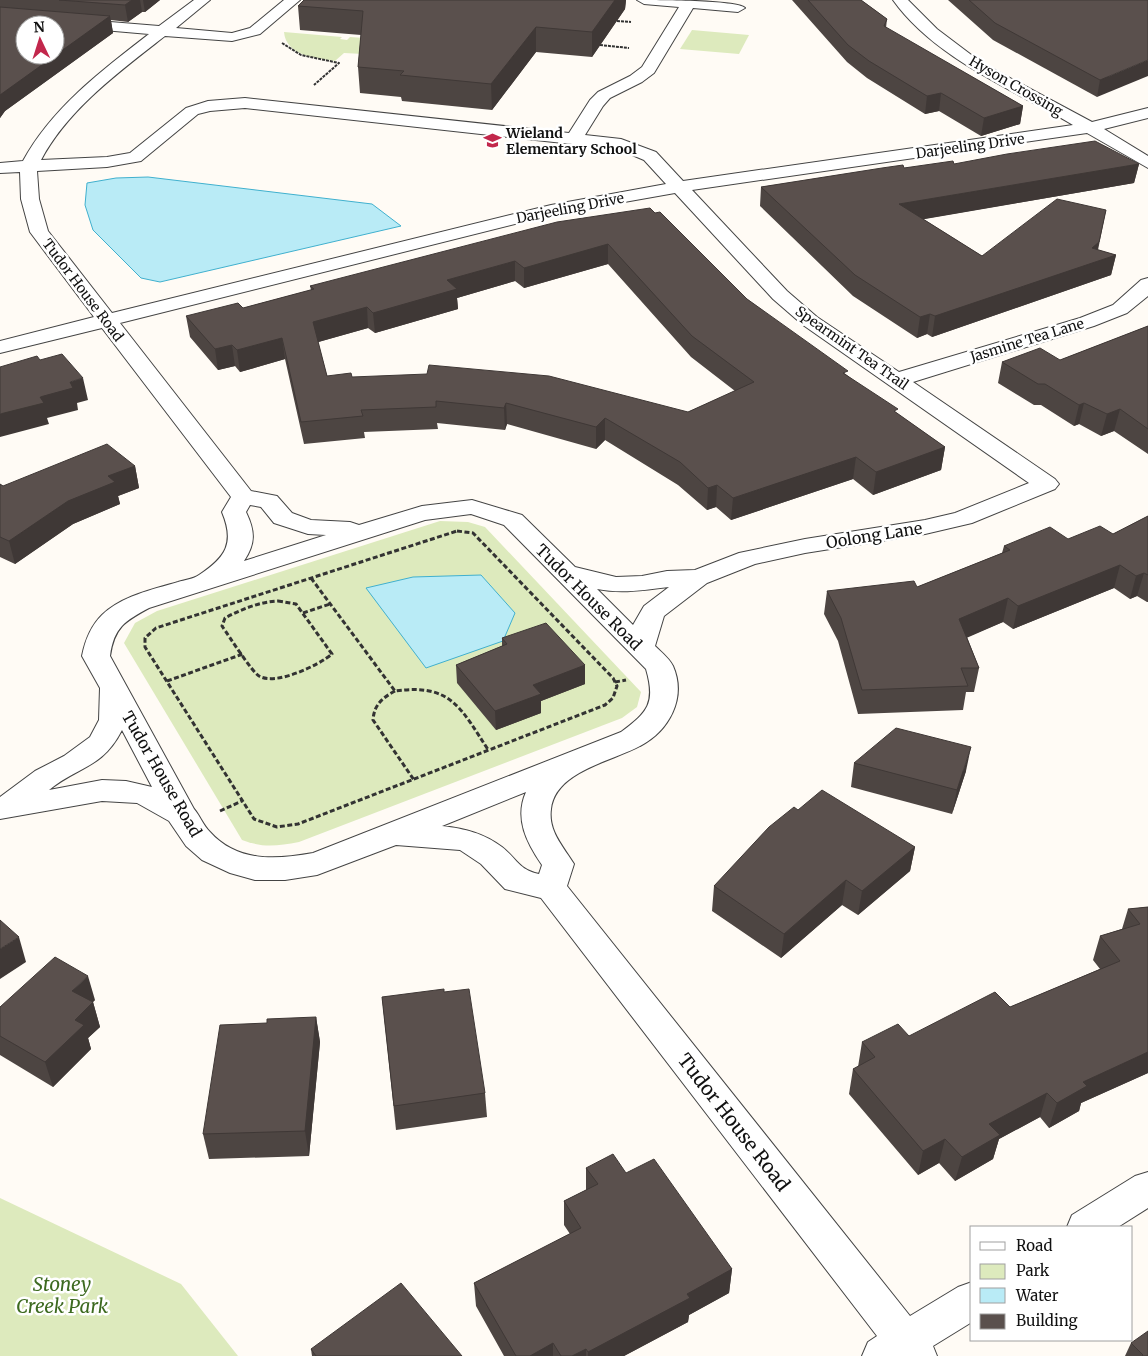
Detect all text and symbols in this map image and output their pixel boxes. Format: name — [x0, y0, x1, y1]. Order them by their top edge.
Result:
north arrow — [15, 15, 65, 65]
text: N — [33, 18, 45, 36]
street label: Hyson Crossing — [966, 52, 1067, 120]
place label: Wieland Elementary School — [505, 124, 637, 158]
street label: Darjeeling Drive — [914, 129, 1026, 163]
school or university icon: Wieland Elementary School — [482, 131, 502, 151]
street label: Darjeeling Drive — [514, 189, 626, 227]
street label: Tudor House Road — [38, 235, 128, 345]
street label: Spearmint Tea Trail — [792, 302, 913, 394]
street label: Jasmine Tea Lane — [967, 314, 1086, 366]
street label: Oolong Lane — [824, 518, 924, 552]
street label: Tudor House Road — [532, 540, 646, 654]
street label: Tudor House Road — [118, 708, 206, 841]
street label: Tudor House Road — [673, 1048, 795, 1196]
legend — [970, 1226, 1133, 1341]
text: Road — [1016, 1236, 1052, 1255]
text: Park — [1016, 1261, 1050, 1280]
park label: Stoney Creek Park — [16, 1272, 109, 1318]
text: Water — [1015, 1286, 1059, 1305]
text: Building — [1016, 1311, 1078, 1330]

